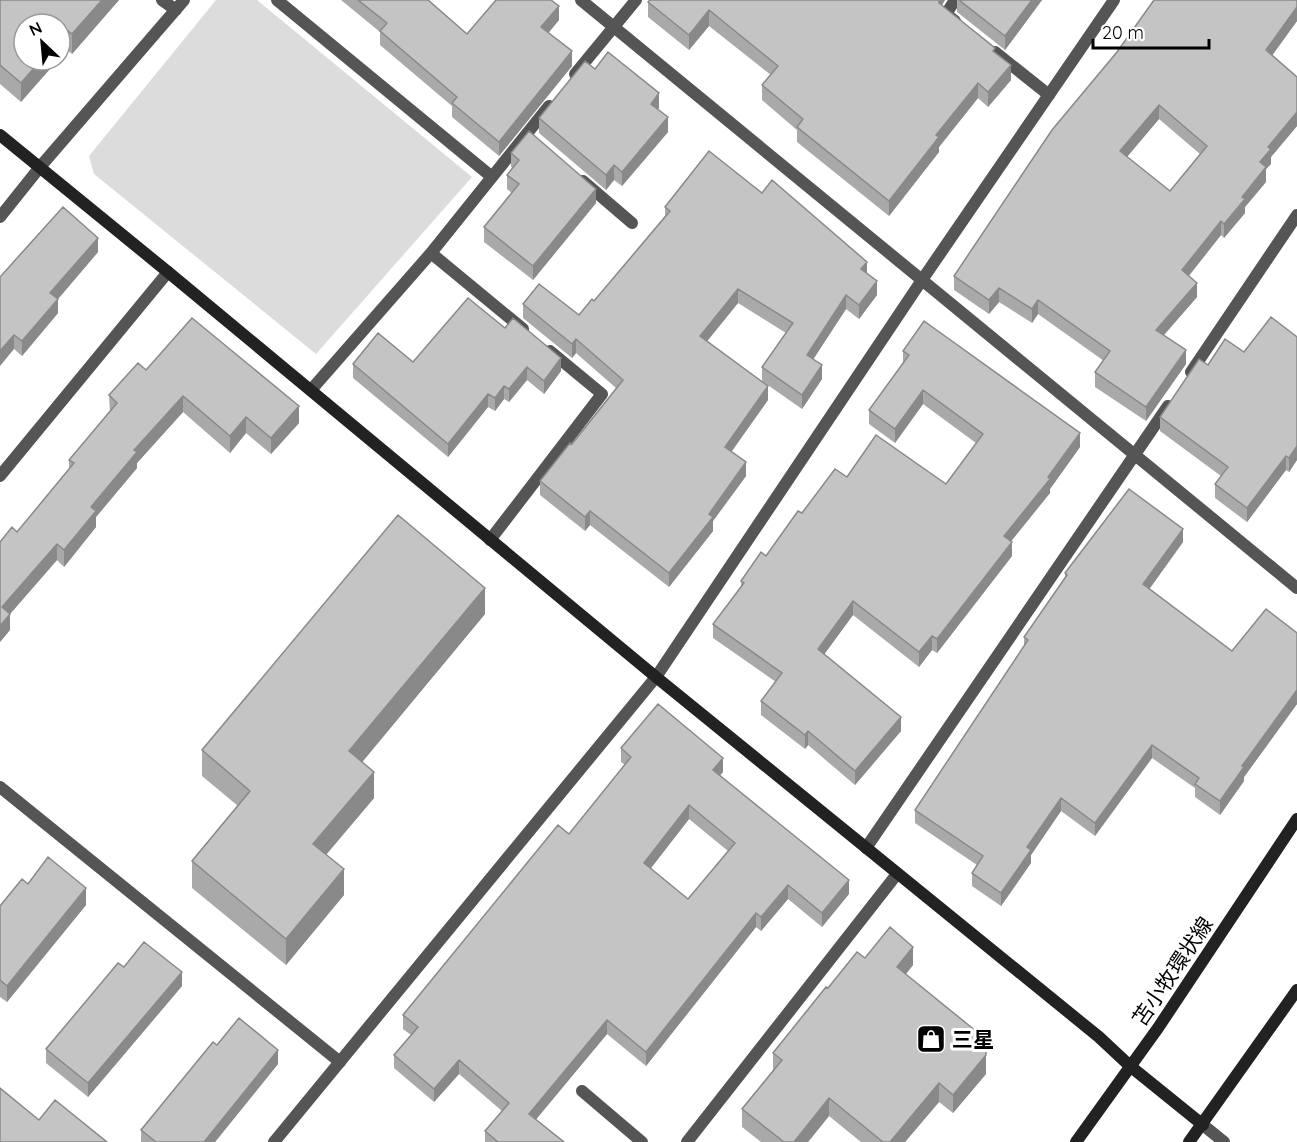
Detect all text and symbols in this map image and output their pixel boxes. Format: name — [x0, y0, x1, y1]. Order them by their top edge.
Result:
north arrow — [12, 12, 72, 72]
scale bar — [1093, 12, 1208, 50]
text: N — [26, 17, 45, 40]
text: 20 m — [1102, 21, 1144, 44]
street label: 苫小牧環状線 — [1126, 912, 1218, 1030]
shop icon: 三星 — [915, 1023, 947, 1055]
place label: 三星 — [952, 1026, 994, 1052]

